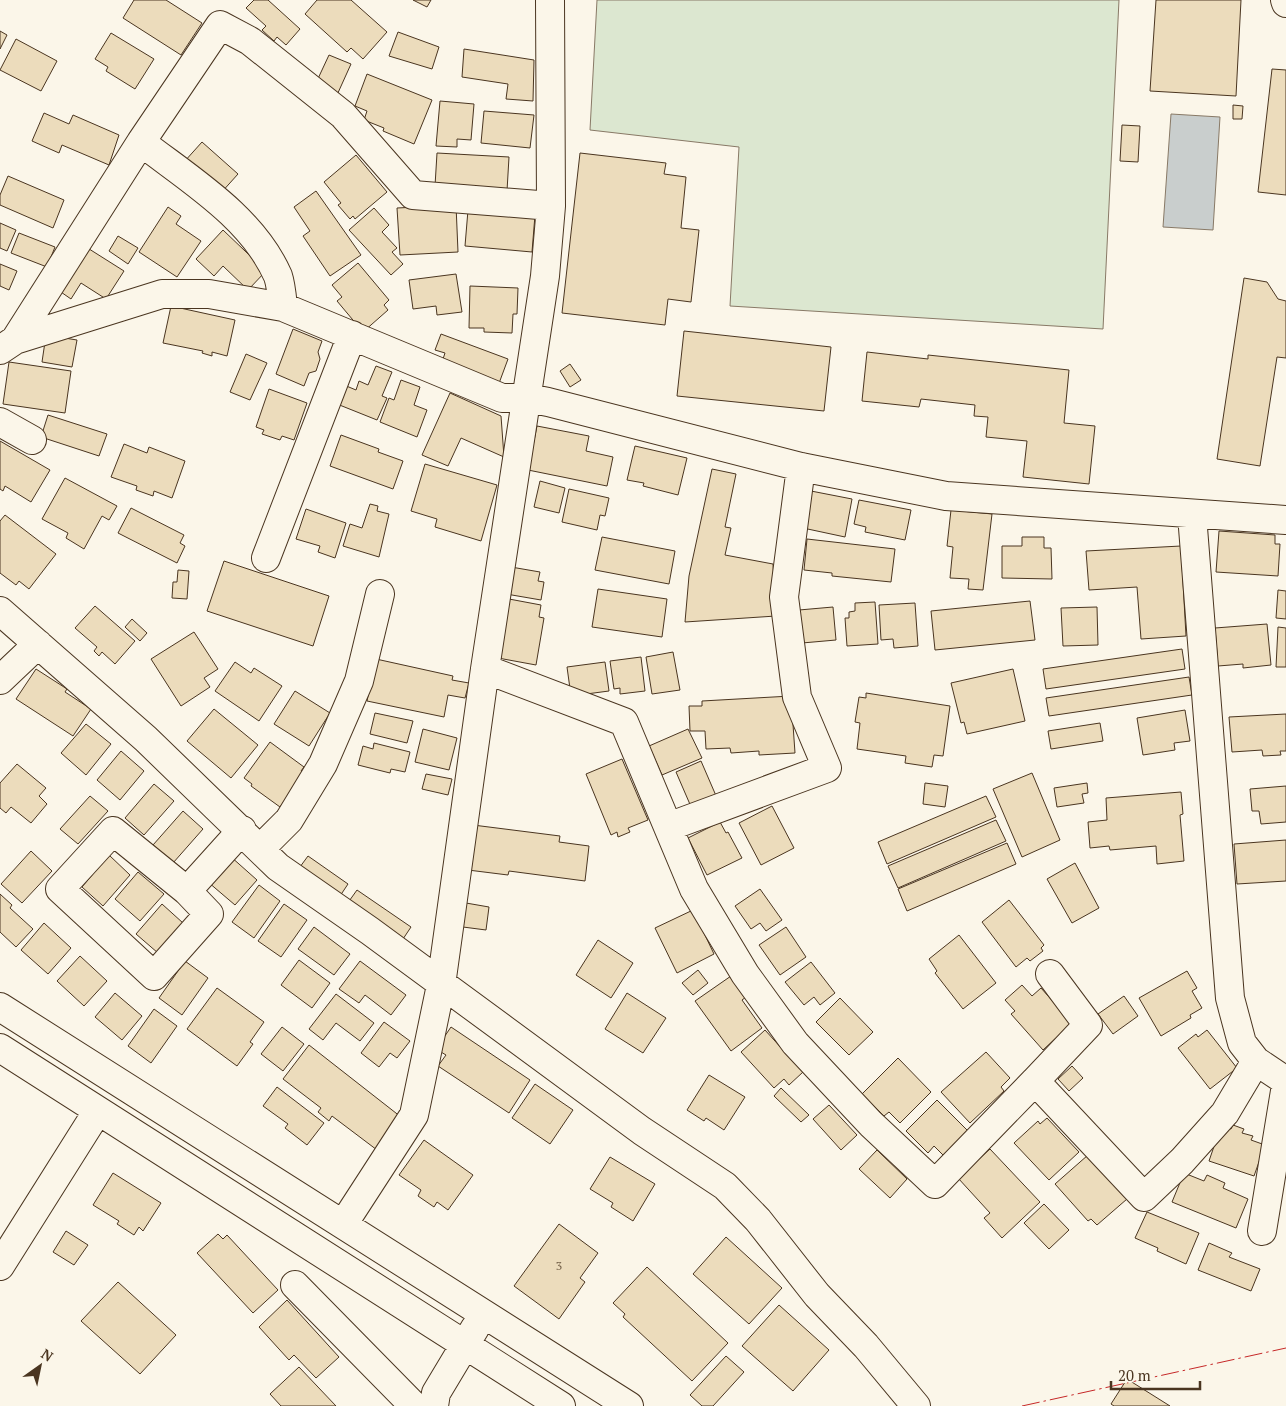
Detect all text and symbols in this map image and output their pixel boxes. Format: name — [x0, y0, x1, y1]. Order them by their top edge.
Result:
house number: 3 — [556, 1258, 562, 1273]
north arrow — [15, 1341, 65, 1391]
text: N — [38, 1344, 57, 1366]
scale bar — [1111, 1358, 1200, 1390]
text: 20 m — [1118, 1365, 1151, 1385]

